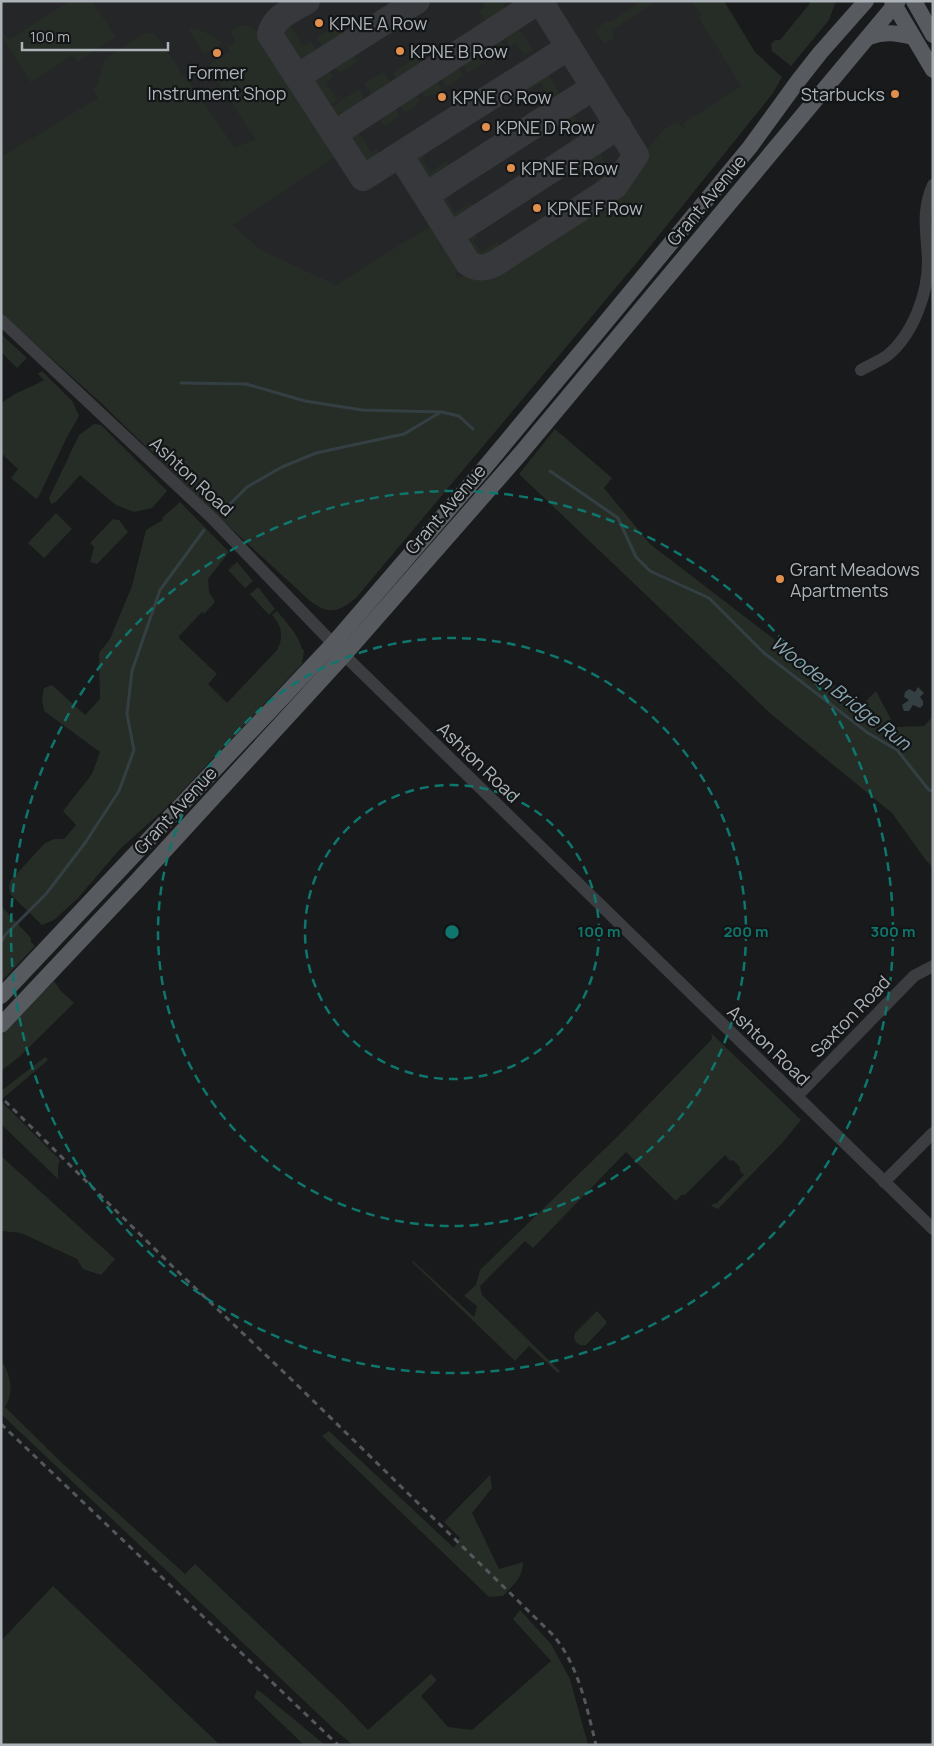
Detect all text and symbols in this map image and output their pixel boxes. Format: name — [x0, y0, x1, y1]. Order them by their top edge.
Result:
place label: KPNE A Row — [329, 11, 427, 35]
marker: KPNE A Row — [313, 17, 325, 29]
scale bar — [22, 20, 169, 52]
text: 100 m — [30, 26, 70, 47]
place label: KPNE B Row — [410, 39, 508, 63]
marker: KPNE B Row — [394, 45, 406, 57]
marker: Former Instrument Shop — [211, 47, 223, 59]
place label: Former Instrument Shop — [148, 60, 286, 105]
place label: Starbucks — [801, 82, 885, 106]
place label: KPNE C Row — [452, 85, 552, 109]
marker: Starbucks — [889, 88, 901, 100]
marker: KPNE C Row — [436, 91, 448, 103]
place label: KPNE D Row — [496, 115, 595, 139]
marker: KPNE D Row — [480, 121, 492, 133]
street label: Grant Avenue — [661, 149, 751, 251]
place label: KPNE E Row — [521, 156, 618, 180]
marker: KPNE E Row — [505, 162, 517, 174]
place label: KPNE F Row — [547, 196, 643, 220]
marker: KPNE F Row — [531, 202, 543, 214]
street label: Ashton Road — [145, 431, 239, 521]
street label: Grant Avenue — [399, 459, 491, 559]
place label: Grant Meadows Apartments — [790, 557, 920, 602]
marker: Grant Meadows Apartments — [774, 573, 786, 585]
water label: Wooden Bridge Run — [766, 630, 917, 756]
street label: Ashton Road — [433, 717, 525, 807]
street label: Grant Avenue — [128, 761, 222, 859]
text: 100 m — [578, 921, 620, 942]
text: 200 m — [723, 921, 769, 942]
text: 300 m — [871, 921, 915, 942]
centre of rings — [443, 923, 461, 941]
street label: Saxton Road — [805, 970, 895, 1062]
street label: Ashton Road — [723, 1000, 815, 1090]

